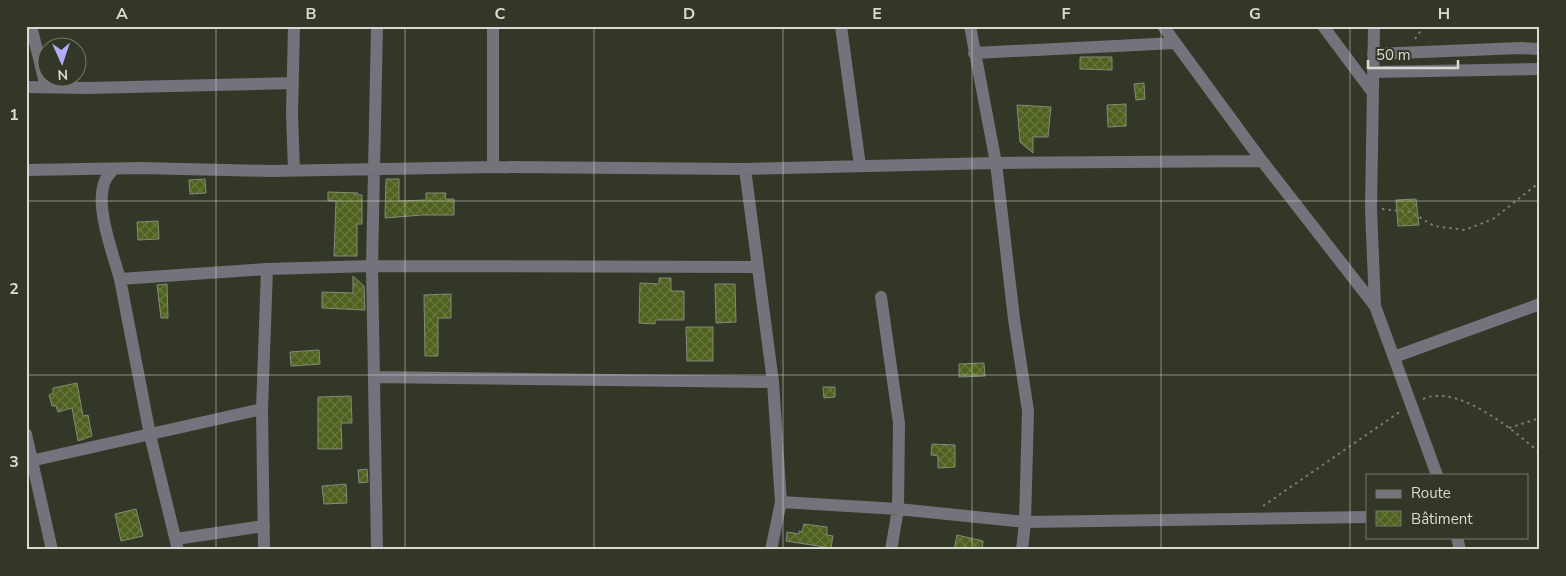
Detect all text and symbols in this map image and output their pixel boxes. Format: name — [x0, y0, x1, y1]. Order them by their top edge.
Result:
text: A — [116, 3, 128, 25]
text: B — [305, 3, 317, 25]
text: C — [495, 3, 506, 25]
text: D — [683, 3, 695, 25]
text: E — [872, 3, 882, 25]
text: F — [1062, 3, 1071, 25]
text: G — [1249, 3, 1261, 25]
text: H — [1438, 3, 1450, 25]
north arrow — [38, 38, 88, 88]
scale bar — [1368, 38, 1458, 70]
text: 50 m — [1376, 45, 1411, 65]
text: N — [57, 65, 68, 84]
text: 1 — [9, 104, 19, 126]
text: 2 — [9, 278, 19, 300]
text: 3 — [9, 451, 19, 473]
legend — [1366, 474, 1528, 538]
text: Route — [1411, 483, 1451, 503]
text: Bâtiment — [1411, 509, 1473, 529]

